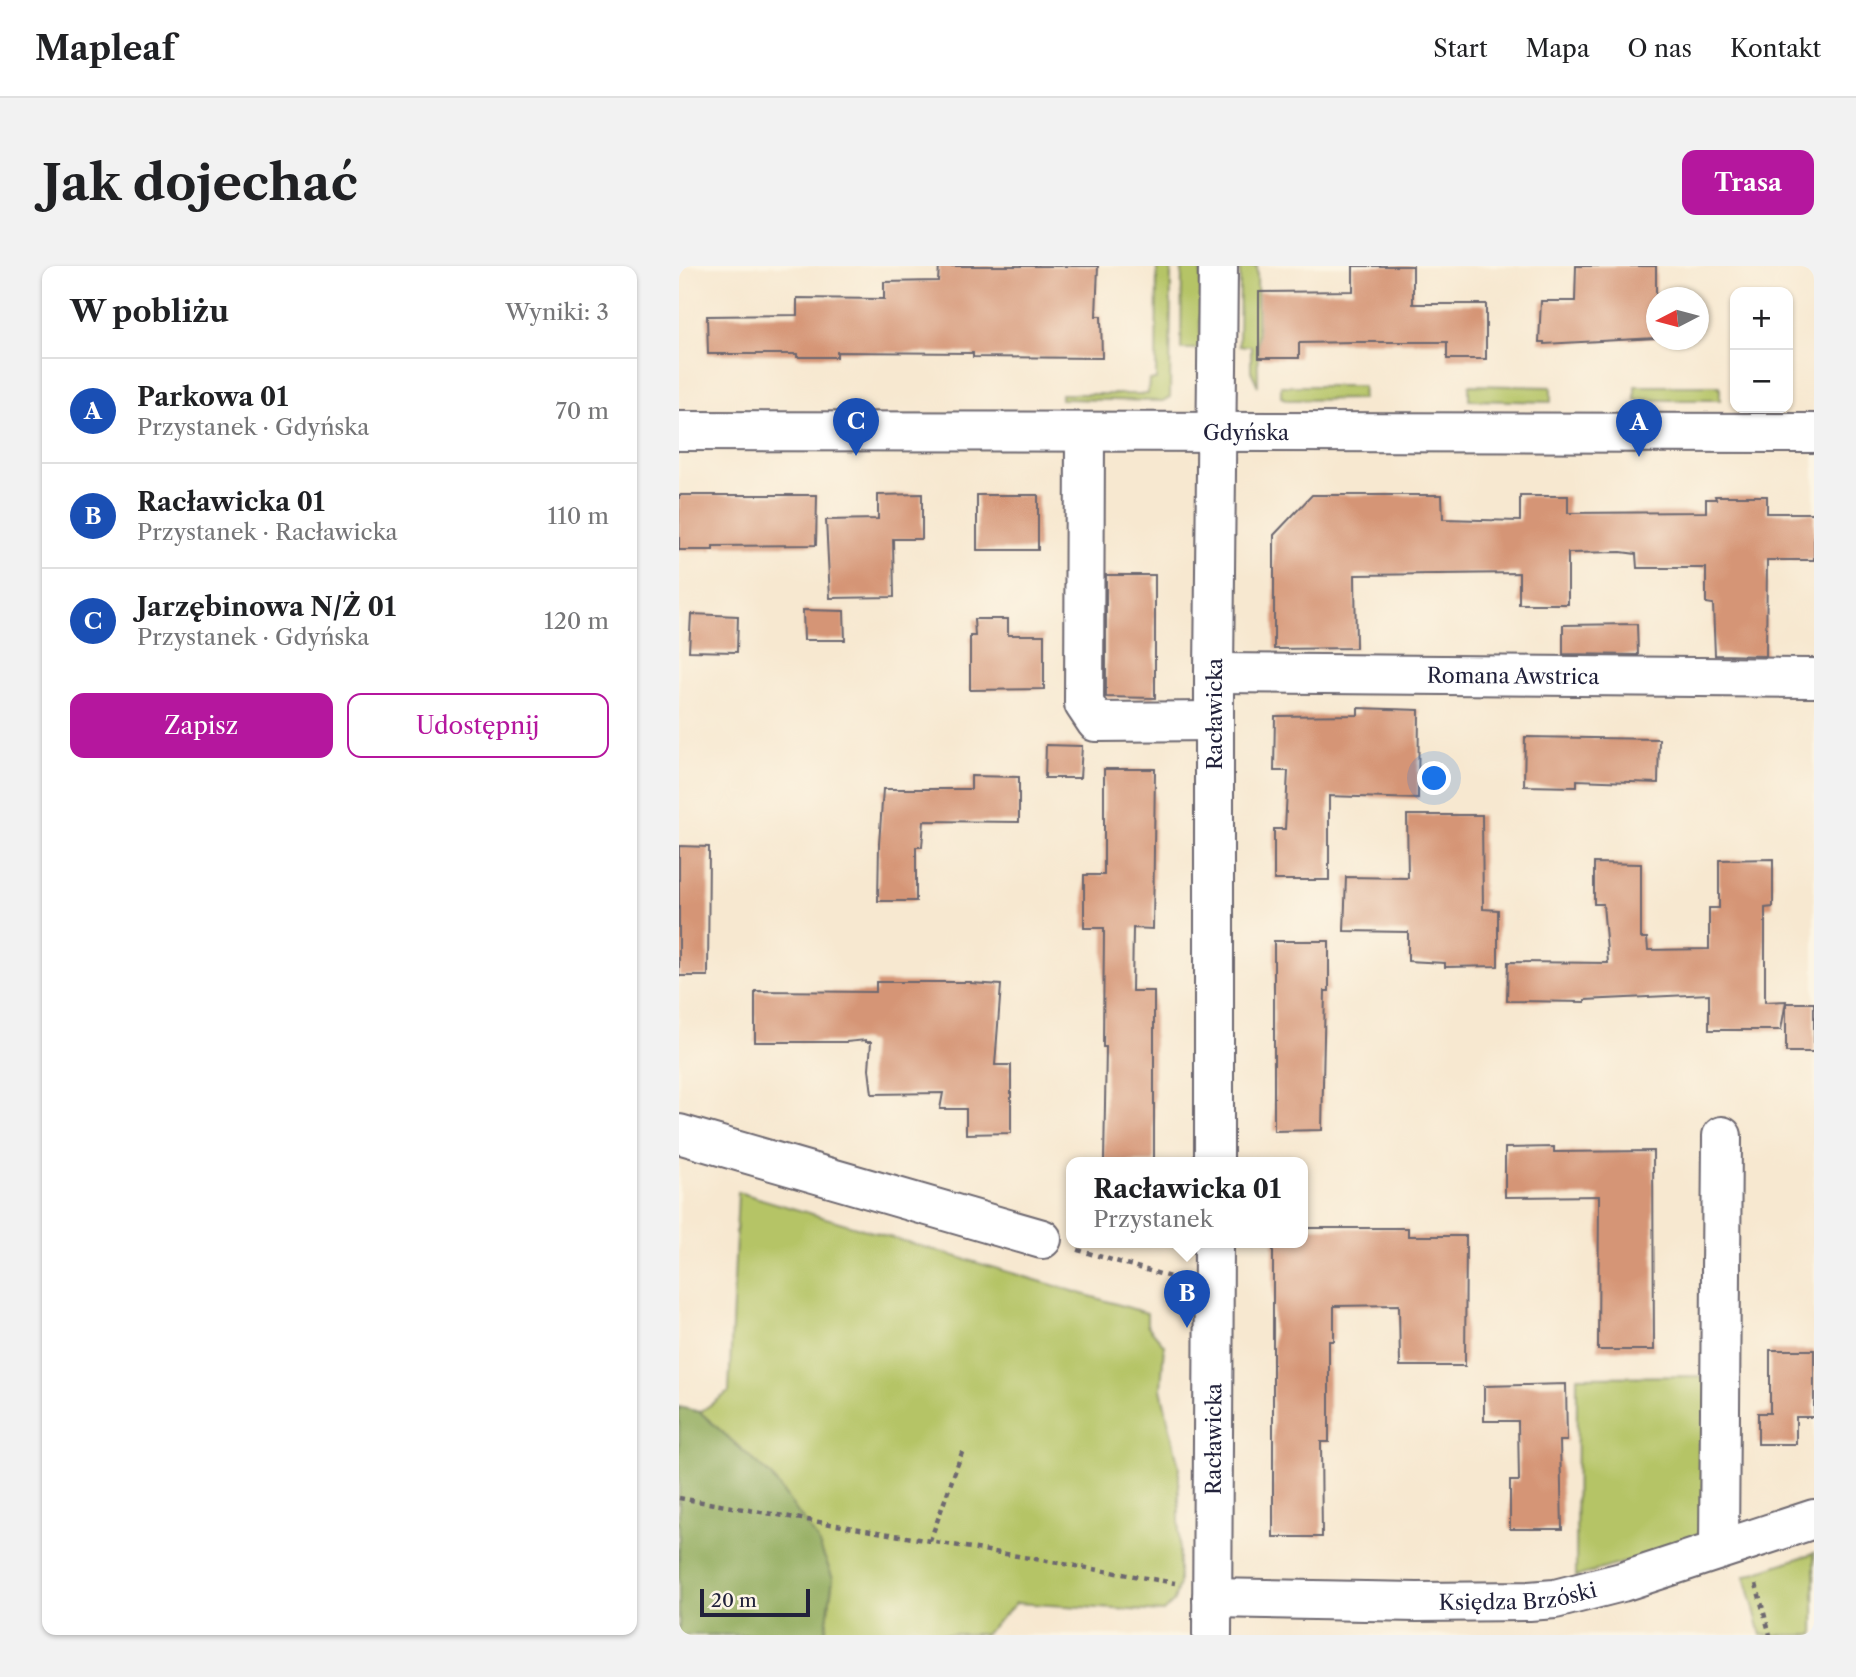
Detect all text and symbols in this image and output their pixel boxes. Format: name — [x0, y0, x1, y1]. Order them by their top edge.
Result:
text: Mapleaf — [35, 28, 175, 69]
text: Start — [1433, 34, 1487, 63]
text: Mapa — [1525, 34, 1590, 63]
text: O nas — [1628, 34, 1692, 63]
text: Kontakt — [1730, 34, 1821, 63]
button: Trasa — [1682, 150, 1814, 215]
text: Jak dojechać — [42, 152, 358, 213]
north arrow — [1646, 287, 1709, 350]
map controls — [1730, 287, 1793, 413]
button: + — [1730, 287, 1793, 350]
text: W pobliżu — [70, 293, 229, 330]
text: Wyniki: 3 — [505, 298, 609, 326]
button: − — [1730, 350, 1793, 413]
text: Parkowa 01 — [137, 381, 288, 413]
text: A — [84, 397, 102, 425]
text: 70 m — [556, 397, 609, 425]
pin: C — [833, 398, 879, 456]
pin: A — [1616, 399, 1662, 457]
text: Przystanek · Gdyńska — [137, 413, 369, 441]
street label: Gdyńska — [1203, 419, 1290, 445]
text: Racławicka 01 — [137, 486, 325, 518]
text: B — [84, 502, 102, 530]
text: 110 m — [548, 502, 609, 530]
text: Przystanek · Racławicka — [137, 518, 398, 546]
text: Jarzębinowa N/Ż 01 — [137, 591, 396, 623]
text: C — [84, 607, 102, 635]
text: 120 m — [544, 607, 609, 635]
text: Przystanek · Gdyńska — [137, 623, 369, 651]
street label: Racławicka — [1202, 657, 1227, 770]
street label: Romana Awstrica — [1427, 662, 1600, 689]
button: Zapisz — [70, 693, 333, 758]
button: Udostępnij — [347, 693, 609, 758]
your location — [1417, 761, 1451, 795]
popup — [1066, 1157, 1308, 1248]
text: Racławicka 01 — [1093, 1173, 1281, 1205]
text: Przystanek — [1093, 1205, 1213, 1233]
pin: B — [1164, 1270, 1210, 1328]
street label: Racławicka — [1200, 1382, 1226, 1495]
street label: Księdza Brzóski — [1439, 1577, 1599, 1614]
scale bar — [700, 1586, 810, 1618]
text: 20 m — [711, 1589, 757, 1612]

